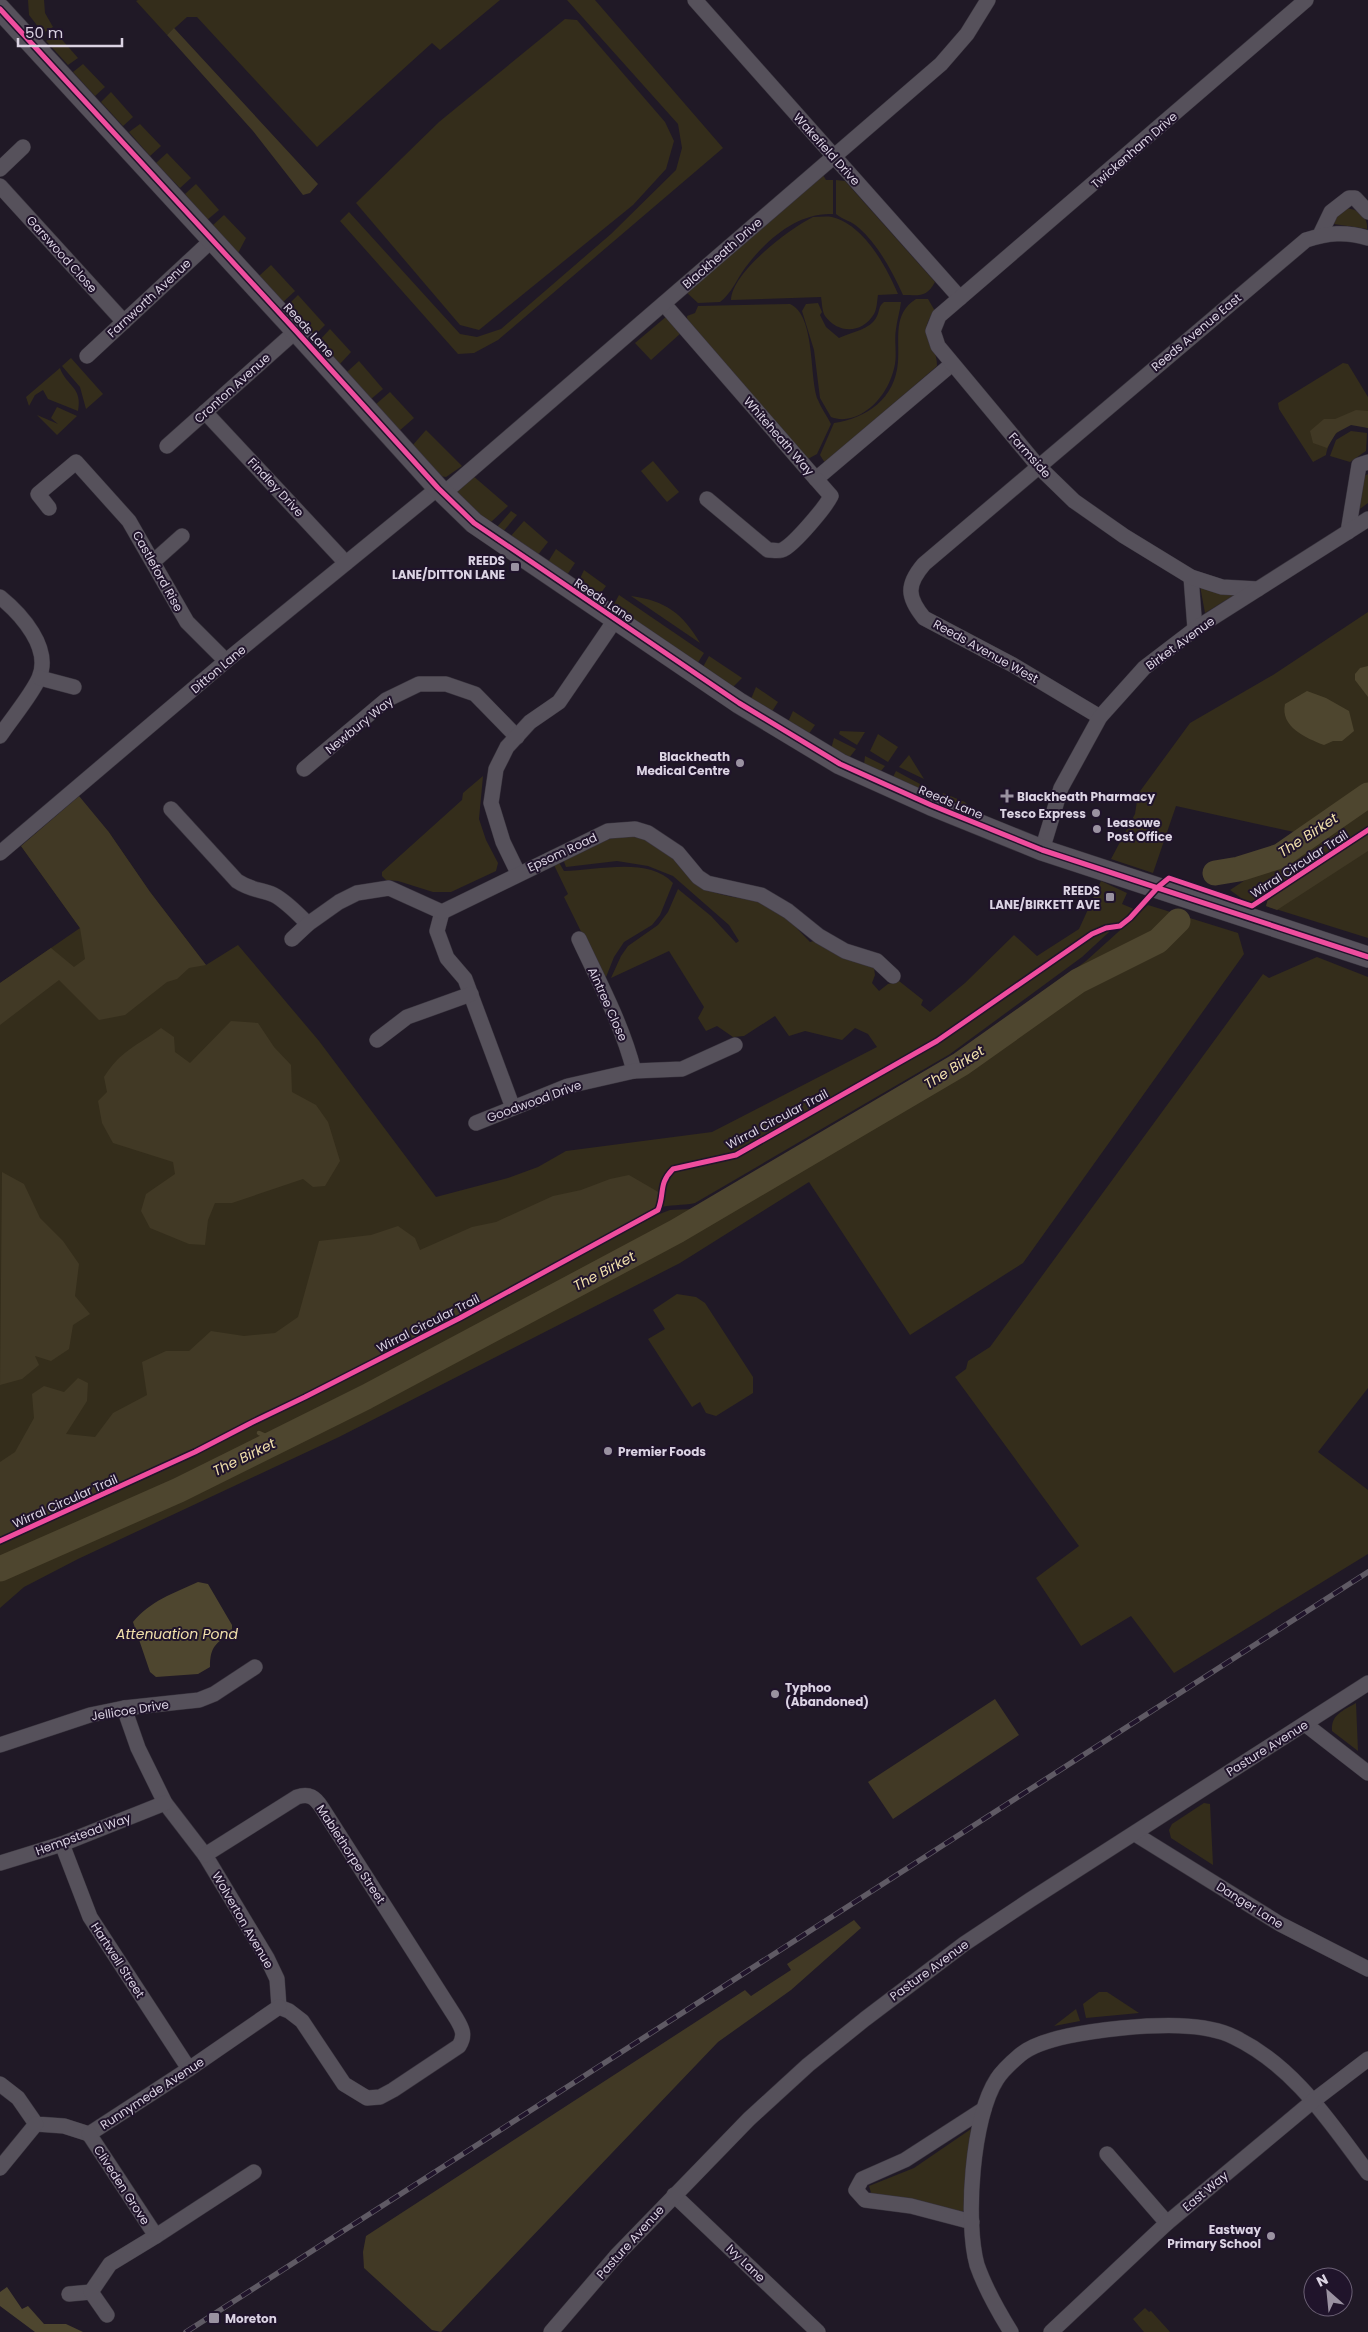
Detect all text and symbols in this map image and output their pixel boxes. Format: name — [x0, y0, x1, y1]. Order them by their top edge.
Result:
scale bar — [18, 15, 121, 47]
text: 50 m — [25, 22, 63, 43]
street label: Twickenham Drive — [1087, 108, 1181, 192]
street label: Wakefield Drive — [790, 109, 864, 189]
street label: Garswood Close — [23, 212, 101, 296]
street label: Blackheath Drive — [679, 214, 765, 292]
street label: Farnworth Avenue — [103, 255, 195, 341]
street label: Reeds Avenue East — [1147, 289, 1245, 375]
street label: Reeds Lane — [280, 299, 338, 361]
street label: Cronton Avenue — [190, 349, 274, 427]
street label: Whiteheath Way — [740, 393, 818, 479]
street label: Farmside — [1005, 429, 1055, 481]
street label: Findley Drive — [244, 454, 308, 520]
street label: Castleford Rise — [129, 528, 187, 614]
place label: REEDS LANE/DITTON LANE — [392, 552, 505, 583]
marker: REEDS LANE/DITTON LANE — [509, 561, 521, 573]
street label: Reeds Lane — [571, 574, 637, 626]
street label: Birket Avenue — [1142, 612, 1218, 674]
street label: Reeds Avenue West — [930, 615, 1042, 687]
street label: Ditton Lane — [187, 641, 249, 697]
street label: Newbury Way — [322, 692, 397, 758]
place label: Blackheath Medical Centre — [636, 748, 731, 779]
marker: Blackheath Medical Centre — [734, 757, 746, 769]
street label: Reeds Lane — [916, 781, 986, 823]
place label: Blackheath Pharmacy — [1017, 788, 1155, 805]
marker: Blackheath Pharmacy — [1001, 790, 1013, 802]
place label: Tesco Express — [1000, 805, 1086, 822]
marker: Tesco Express — [1090, 807, 1102, 819]
water label: The Birket — [1274, 808, 1343, 862]
place label: Leasowe Post Office — [1107, 814, 1173, 845]
marker: Leasowe Post Office — [1091, 823, 1103, 835]
street label: Wirral Circular Trail — [1247, 826, 1351, 902]
street label: Epsom Road — [524, 828, 600, 876]
place label: REEDS LANE/BIRKETT AVE — [990, 882, 1100, 913]
marker: REEDS LANE/BIRKETT AVE — [1104, 891, 1116, 903]
street label: Aintree Close — [584, 964, 632, 1044]
water label: The Birket — [920, 1040, 989, 1093]
street label: Goodwood Drive — [484, 1076, 584, 1126]
street label: Wirral Circular Trail — [723, 1085, 831, 1153]
water label: The Birket — [569, 1246, 639, 1296]
street label: Wirral Circular Trail — [374, 1290, 482, 1356]
water label: The Birket — [209, 1433, 280, 1481]
place label: Premier Foods — [618, 1443, 706, 1460]
marker: Premier Foods — [602, 1445, 614, 1457]
street label: Wirral Circular Trail — [10, 1470, 120, 1532]
water label: Attenuation Pond — [115, 1624, 238, 1644]
place label: Typhoo (Abandoned) — [785, 1679, 869, 1710]
marker: Typhoo (Abandoned) — [769, 1688, 781, 1700]
street label: Jellicoe Drive — [90, 1695, 170, 1725]
street label: Pasture Avenue — [1223, 1716, 1311, 1780]
street label: Mablethorpe Street — [313, 1801, 389, 1907]
street label: Hempstead Way — [33, 1809, 133, 1859]
street label: Wolverton Avenue — [208, 1869, 278, 1971]
street label: Danger Lane — [1213, 1878, 1287, 1932]
street label: Hartwell Street — [87, 1919, 149, 2001]
street label: Pasture Avenue — [886, 1936, 972, 2004]
street label: Runnymede Avenue — [97, 2053, 207, 2133]
street label: Cliveden Grove — [90, 2142, 154, 2228]
street label: East Way — [1179, 2167, 1232, 2215]
street label: Pasture Avenue — [592, 2202, 668, 2282]
place label: Eastway Primary School — [1167, 2221, 1261, 2252]
marker: Eastway Primary School — [1265, 2230, 1277, 2242]
street label: Ivy Lane — [723, 2240, 769, 2286]
north arrow — [1303, 2267, 1353, 2317]
text: N — [1313, 2269, 1331, 2292]
place label: Moreton — [225, 2310, 277, 2327]
marker: Moreton — [207, 2311, 221, 2325]

